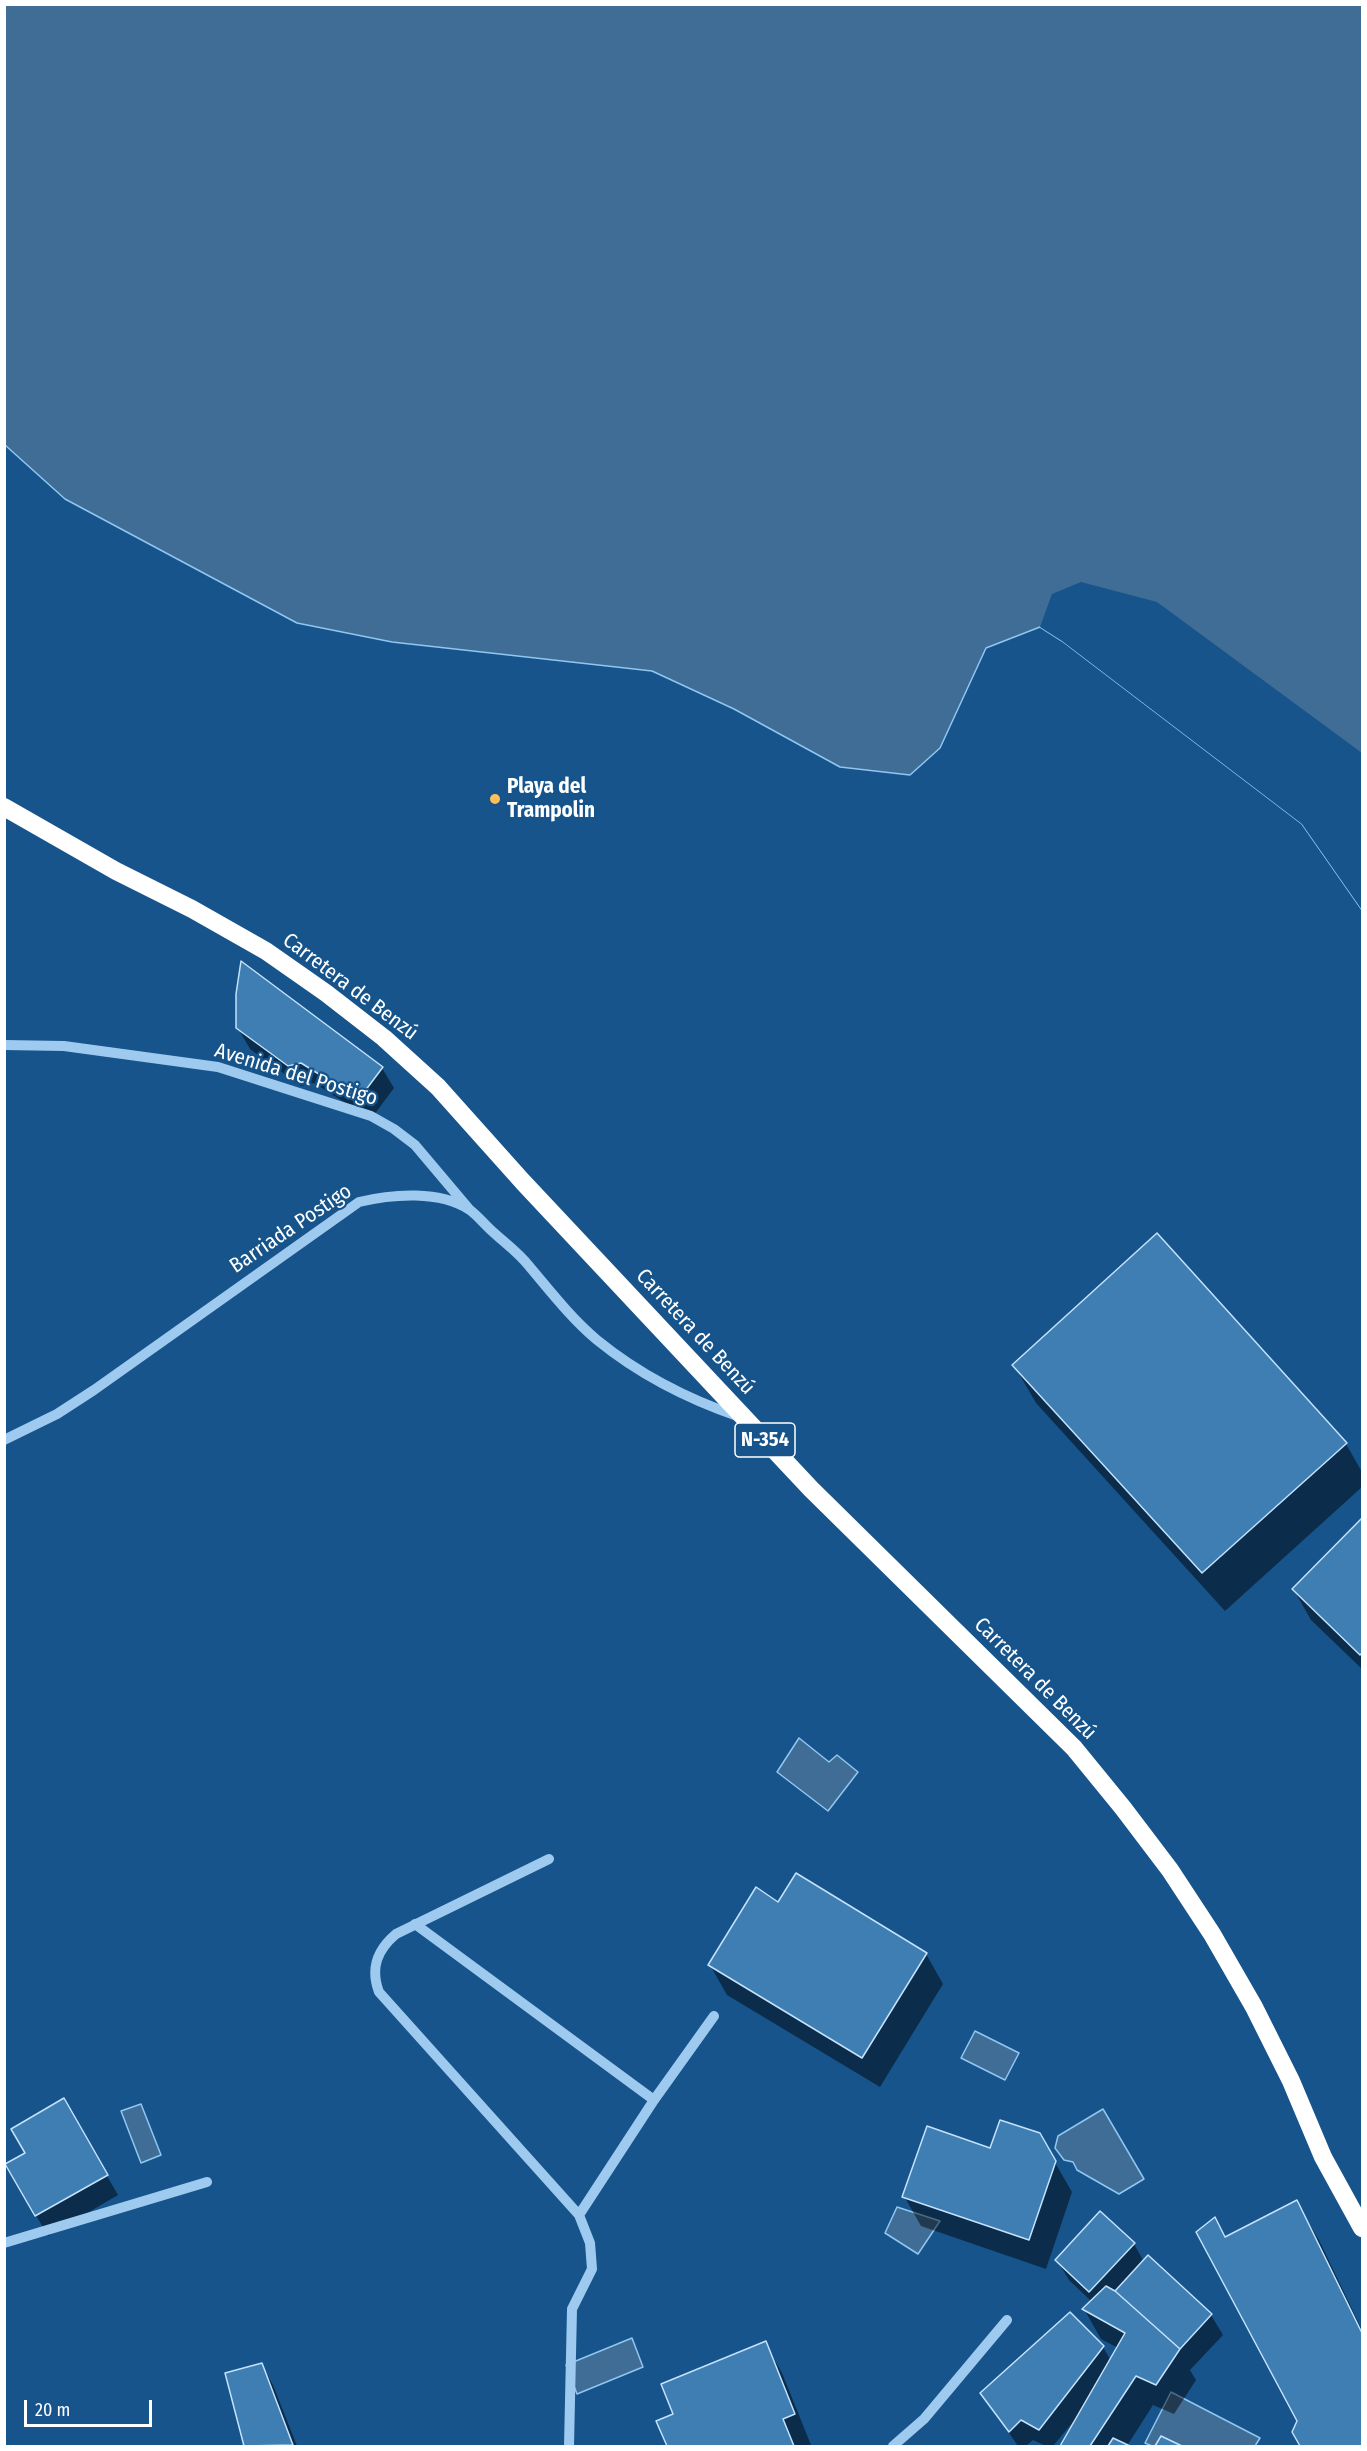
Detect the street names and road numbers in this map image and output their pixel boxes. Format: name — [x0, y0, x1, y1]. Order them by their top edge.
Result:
street label: Carretera de Benzú — [277, 928, 423, 1046]
street label: Avenida del Postigo — [212, 1038, 380, 1112]
street label: Barriada Postigo — [225, 1179, 357, 1279]
street label: Carretera de Benzú — [630, 1264, 760, 1400]
road number: N-354 — [735, 1423, 795, 1457]
street label: Carretera de Benzú — [969, 1613, 1101, 1745]

